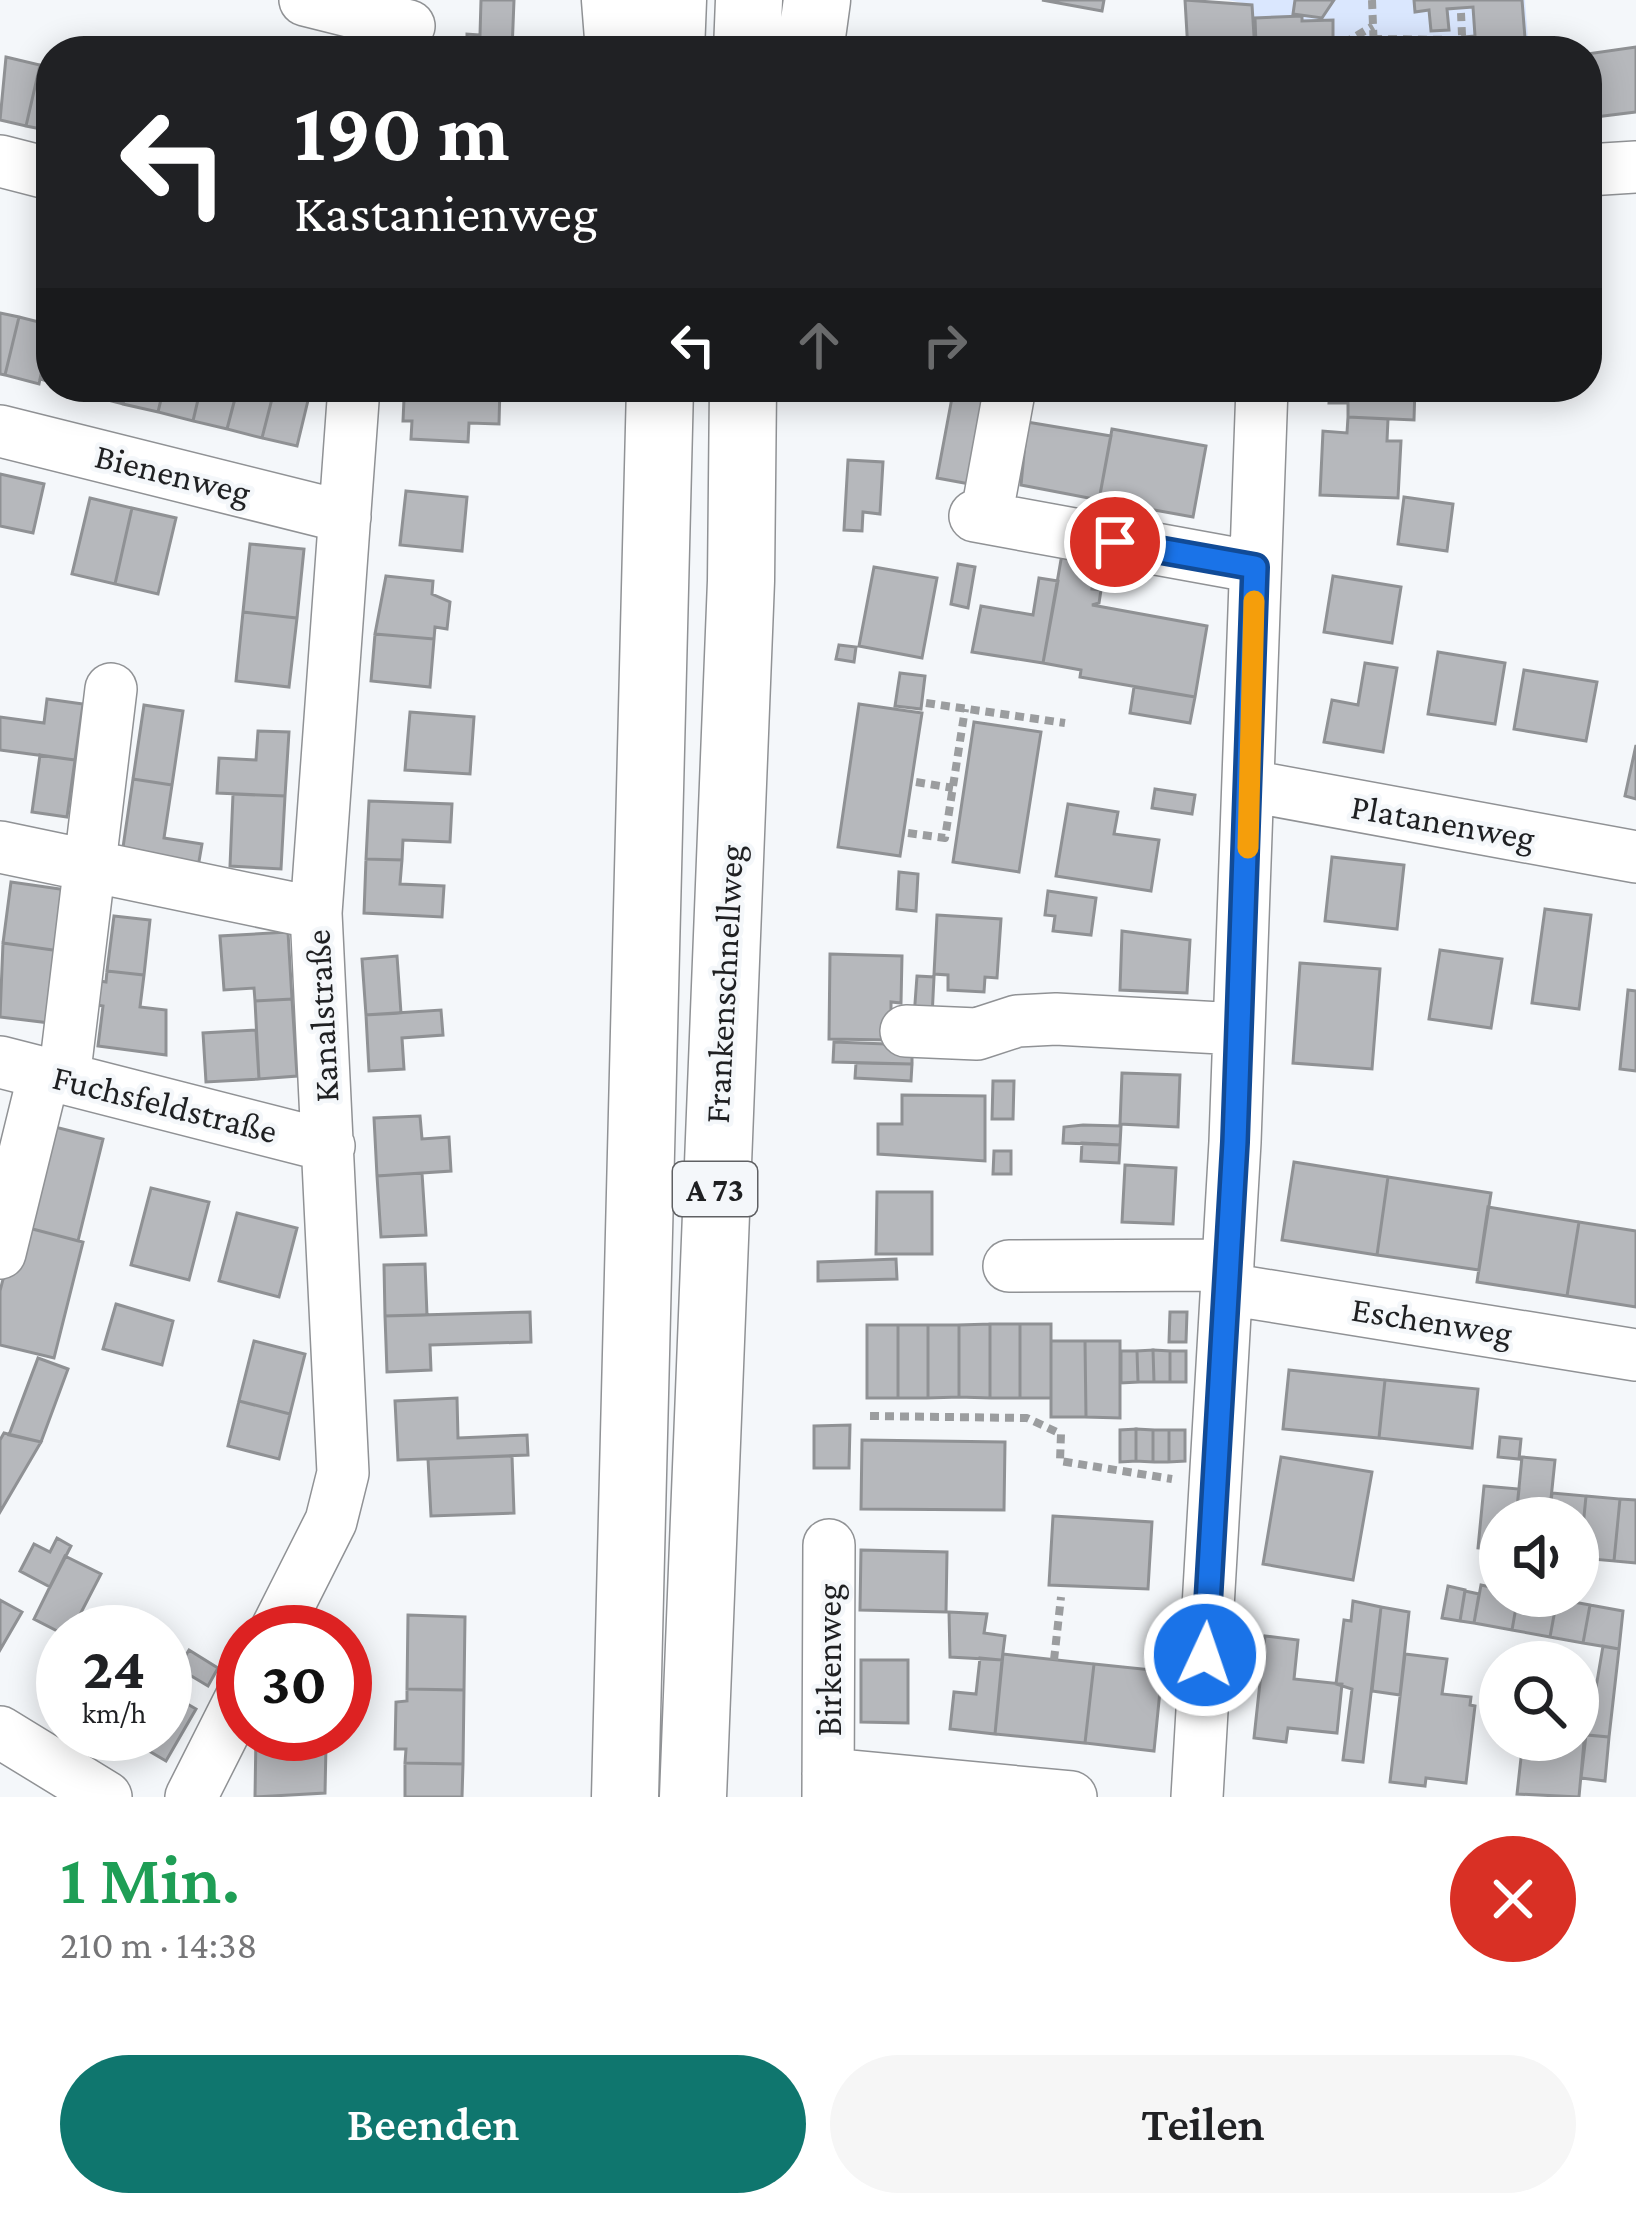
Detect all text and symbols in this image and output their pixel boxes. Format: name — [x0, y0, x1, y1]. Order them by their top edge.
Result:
icon: left — [96, 84, 252, 240]
text: 190 m — [294, 85, 510, 178]
text: Kastanienweg — [294, 183, 598, 243]
icon: left — [660, 312, 726, 378]
icon: ahead — [786, 312, 852, 378]
icon: right — [912, 312, 978, 378]
street label: Bienenweg — [91, 435, 255, 513]
pin — [1064, 491, 1166, 593]
icon: arrive — [1082, 509, 1148, 575]
street label: Platanenweg — [1348, 786, 1538, 858]
street label: Frankenschnellweg — [697, 843, 751, 1125]
street label: Kanalstraße — [297, 929, 347, 1103]
street label: Fuchsfeldstraße — [49, 1057, 281, 1151]
road number: A 73 — [673, 1162, 757, 1216]
street label: Eschenweg — [1349, 1289, 1515, 1353]
map controls — [1479, 1497, 1599, 1761]
button: sound — [1479, 1497, 1599, 1617]
street label: Birkenweg — [809, 1583, 849, 1737]
position arrow — [1142, 1592, 1268, 1718]
speed limit sign: 30 — [216, 1605, 372, 1761]
text: 24 — [83, 1634, 145, 1701]
button: search — [1479, 1641, 1599, 1761]
text: km/h — [82, 1696, 146, 1729]
button: close — [1450, 1836, 1576, 1962]
text: 1 Min. — [60, 1838, 240, 1918]
text: 210 m · 14:38 — [60, 1923, 258, 1966]
button: Beenden — [60, 2055, 806, 2193]
button: Teilen — [830, 2055, 1576, 2193]

